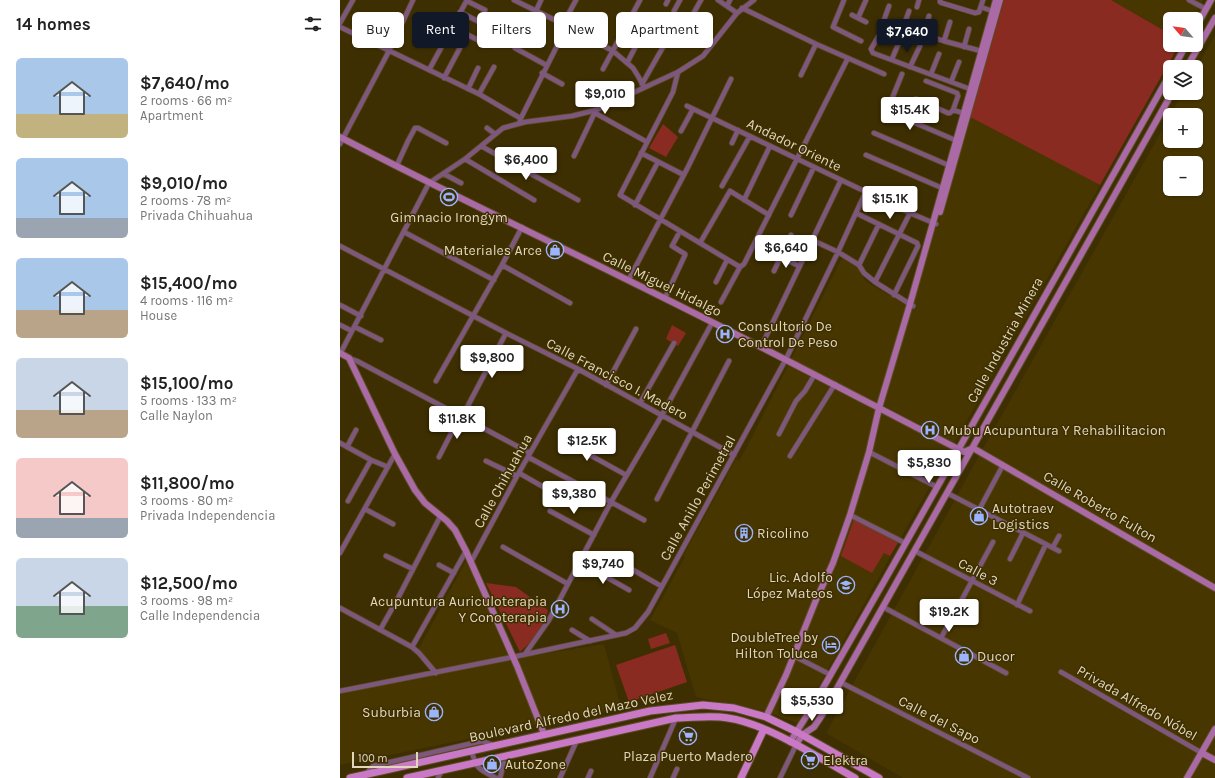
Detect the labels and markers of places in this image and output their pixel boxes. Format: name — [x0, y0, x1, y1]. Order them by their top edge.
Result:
pin: $7,640 — [874, 19, 940, 53]
pin: $9,010 — [572, 81, 638, 115]
pin: $15.4K — [877, 97, 943, 131]
pin: $6,400 — [493, 147, 559, 181]
pin: $15.1K — [857, 186, 923, 220]
sports icon: Gimnacio Irongym — [439, 187, 459, 207]
place label: Gimnacio Irongym — [390, 209, 508, 226]
pin: $6,640 — [753, 235, 819, 269]
shop icon: Materiales Arce — [545, 240, 565, 260]
place label: Materiales Arce — [444, 242, 542, 259]
place label: Consultorio De Control De Peso — [738, 318, 838, 351]
hospital icon: Consultorio De Control De Peso — [715, 324, 735, 344]
pin: $9,800 — [459, 345, 525, 379]
pin: $11.8K — [424, 406, 490, 440]
hospital icon: Mubu Acupuntura Y Rehabilitacion — [920, 420, 940, 440]
place label: Mubu Acupuntura Y Rehabilitacion — [943, 422, 1166, 439]
pin: $12.5K — [554, 428, 620, 462]
pin: $5,830 — [896, 450, 962, 484]
pin: $9,380 — [541, 481, 607, 515]
place label: Autotraev Logistics — [992, 500, 1054, 533]
shop icon: Autotraev Logistics — [969, 506, 989, 526]
building icon: Ricolino — [734, 523, 754, 543]
place label: Ricolino — [757, 525, 809, 542]
pin: $9,740 — [570, 551, 636, 585]
place label: Lic. Adolfo López Mateos — [746, 569, 833, 602]
school or university icon: Lic. Adolfo López Mateos — [836, 575, 856, 595]
place label: Acupuntura Auriculoterapia Y Conoterapia — [370, 593, 547, 626]
hospital icon: Acupuntura Auriculoterapia Y Conoterapia — [550, 599, 570, 619]
pin: $19.2K — [916, 599, 982, 633]
place label: DoubleTree by Hilton Toluca — [731, 629, 818, 662]
hotel icon: DoubleTree by Hilton Toluca — [821, 635, 841, 655]
shop icon: Ducor — [954, 646, 974, 666]
place label: Ducor — [977, 648, 1016, 665]
pin: $5,530 — [779, 688, 845, 722]
shop icon: Suburbia — [424, 702, 444, 722]
place label: Suburbia — [362, 704, 421, 721]
supermarket icon: Plaza Puerto Madero — [678, 726, 698, 746]
place label: Plaza Puerto Madero — [623, 748, 753, 765]
supermarket icon: Elektra — [800, 750, 820, 770]
place label: Elektra — [823, 752, 868, 769]
shop icon: AutoZone — [482, 754, 502, 774]
place label: AutoZone — [505, 756, 566, 773]

